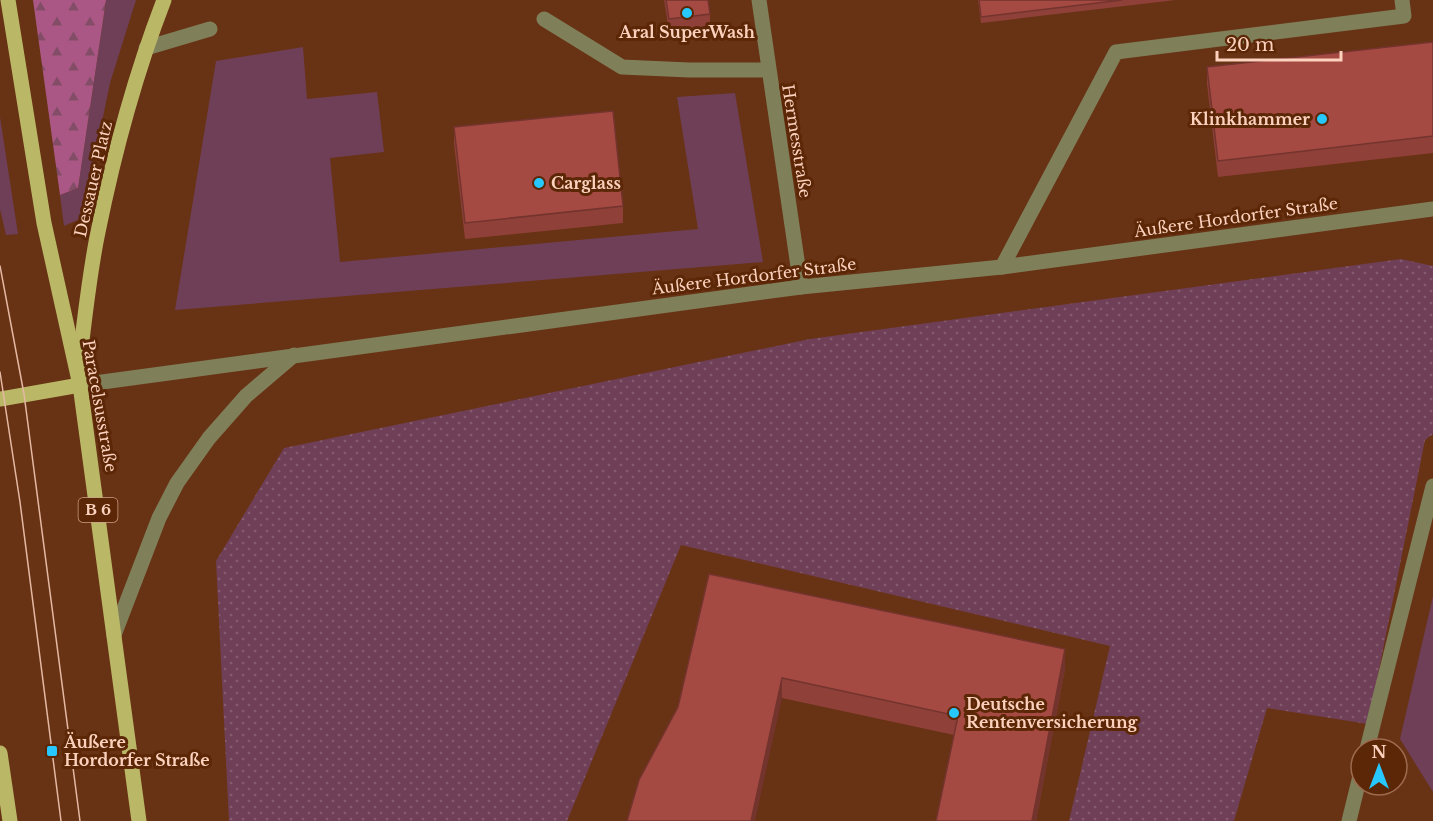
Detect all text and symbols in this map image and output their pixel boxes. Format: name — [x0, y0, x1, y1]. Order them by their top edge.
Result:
marker: Aral SuperWash — [680, 6, 694, 20]
place label: Aral SuperWash — [618, 22, 756, 42]
scale bar — [1217, 24, 1342, 62]
text: 20 m — [1226, 34, 1274, 56]
street label: Hermesstraße — [778, 83, 816, 199]
place label: Klinkhammer — [1190, 109, 1310, 129]
marker: Klinkhammer — [1315, 112, 1329, 126]
street label: Dessauer Platz — [70, 119, 116, 239]
place label: Carglass — [551, 173, 621, 193]
marker: Carglass — [532, 176, 546, 190]
street label: Äußere Hordorfer Straße — [1132, 193, 1339, 241]
street label: Äußere Hordorfer Straße — [650, 254, 857, 299]
street label: Paracelsusstraße — [78, 338, 122, 474]
road number: B 6 — [78, 498, 118, 522]
place label: Deutsche Rentenversicherung — [966, 694, 1139, 732]
marker: Deutsche Rentenversicherung — [947, 706, 961, 720]
place label: Äußere Hordorfer Straße — [63, 732, 210, 770]
north arrow — [1349, 737, 1409, 797]
text: N — [1371, 742, 1387, 762]
marker: Äußere Hordorfer Straße — [45, 744, 59, 758]

